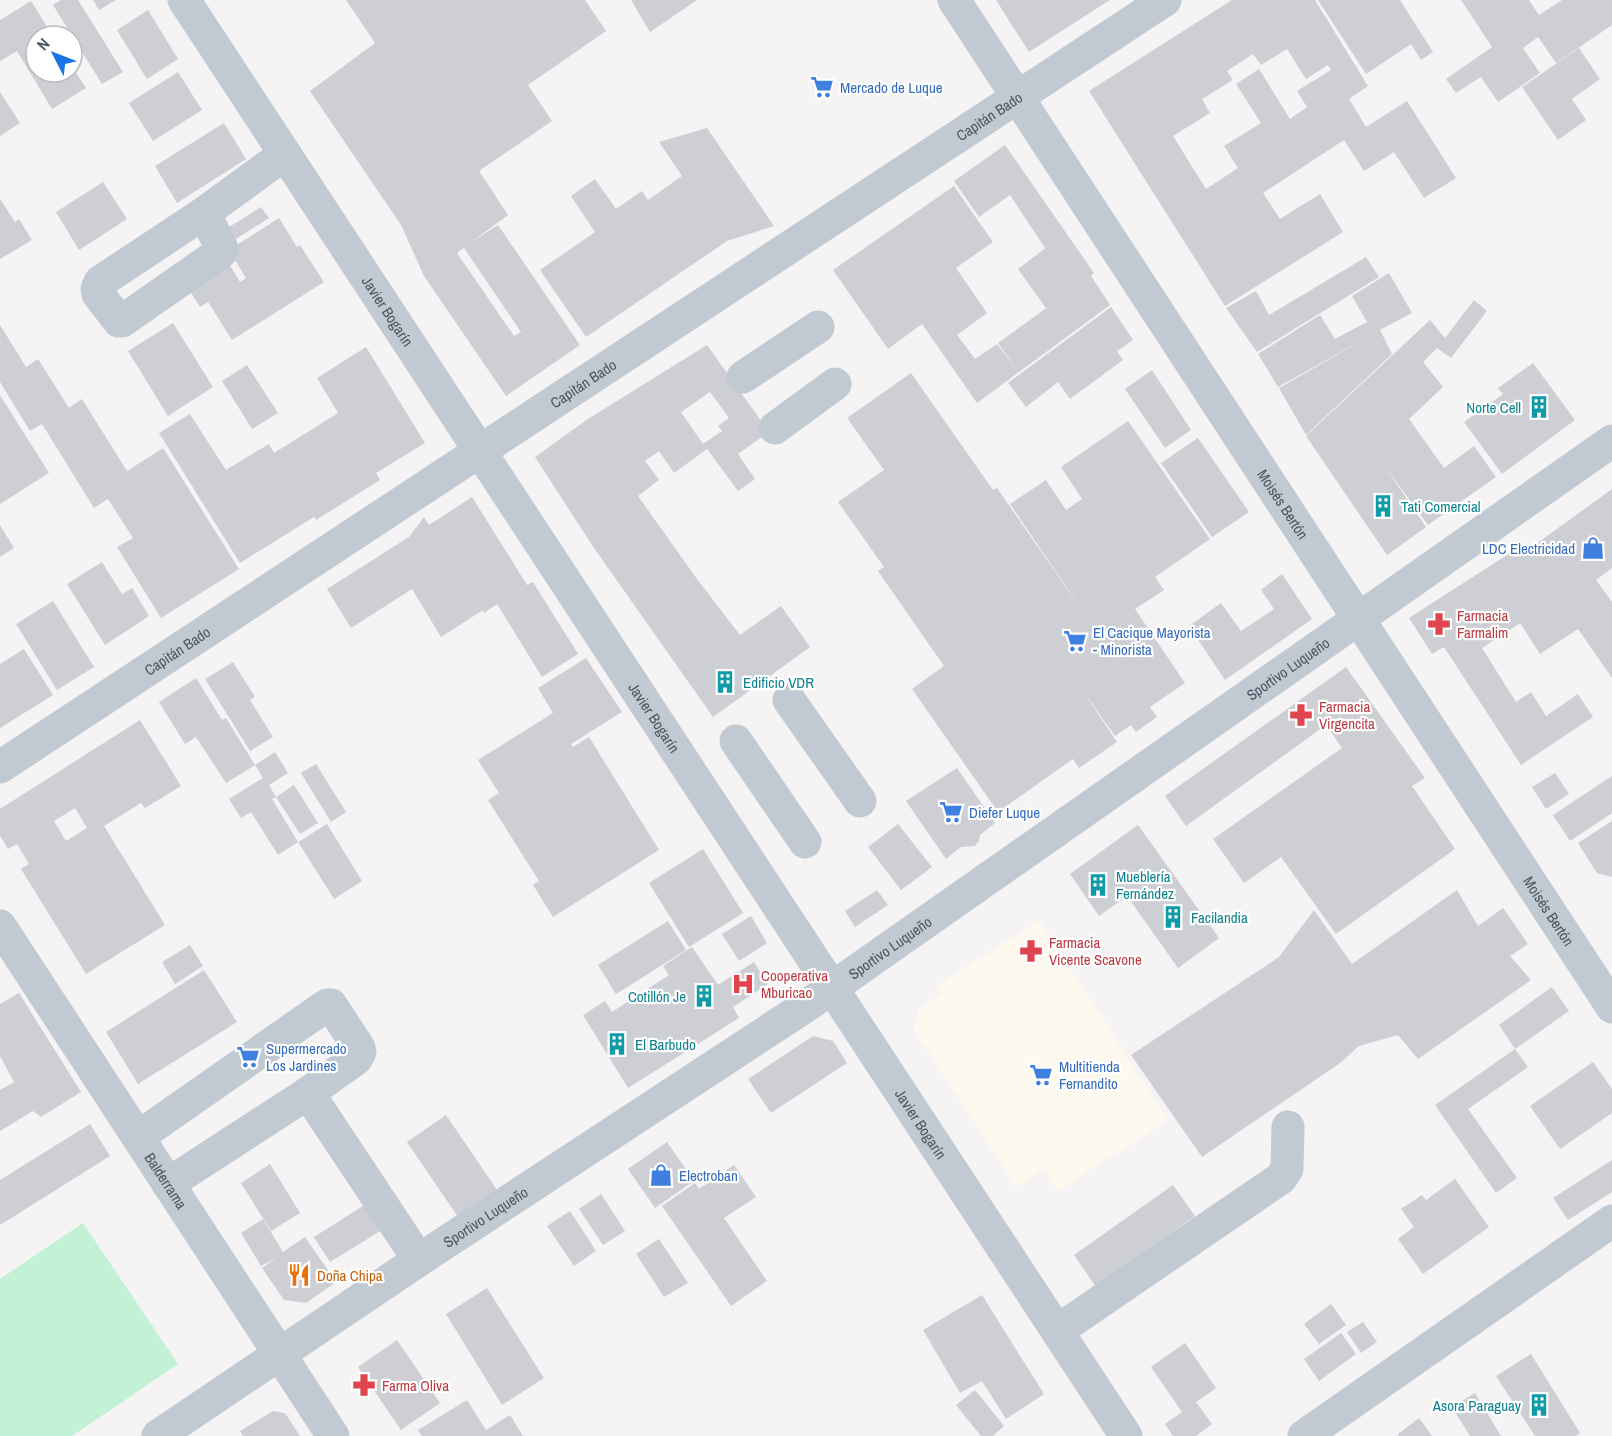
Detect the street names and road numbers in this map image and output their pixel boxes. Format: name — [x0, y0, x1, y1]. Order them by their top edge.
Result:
street label: Capitán Bado — [952, 86, 1026, 145]
street label: Javier Bogarín — [357, 272, 419, 350]
street label: Capitán Bado — [546, 354, 620, 413]
street label: Moisés Bertón — [1253, 465, 1314, 543]
street label: Capitán Bado — [140, 621, 214, 680]
street label: Sportivo Luqueño — [1242, 632, 1334, 705]
street label: Javier Bogarín — [624, 678, 685, 757]
street label: Moisés Bertón — [1519, 872, 1580, 950]
street label: Sportivo Luqueño — [844, 911, 936, 984]
street label: Javier Bogarín — [890, 1085, 952, 1163]
street label: Balderrama — [140, 1148, 192, 1213]
street label: Sportivo Luqueño — [439, 1181, 532, 1252]

